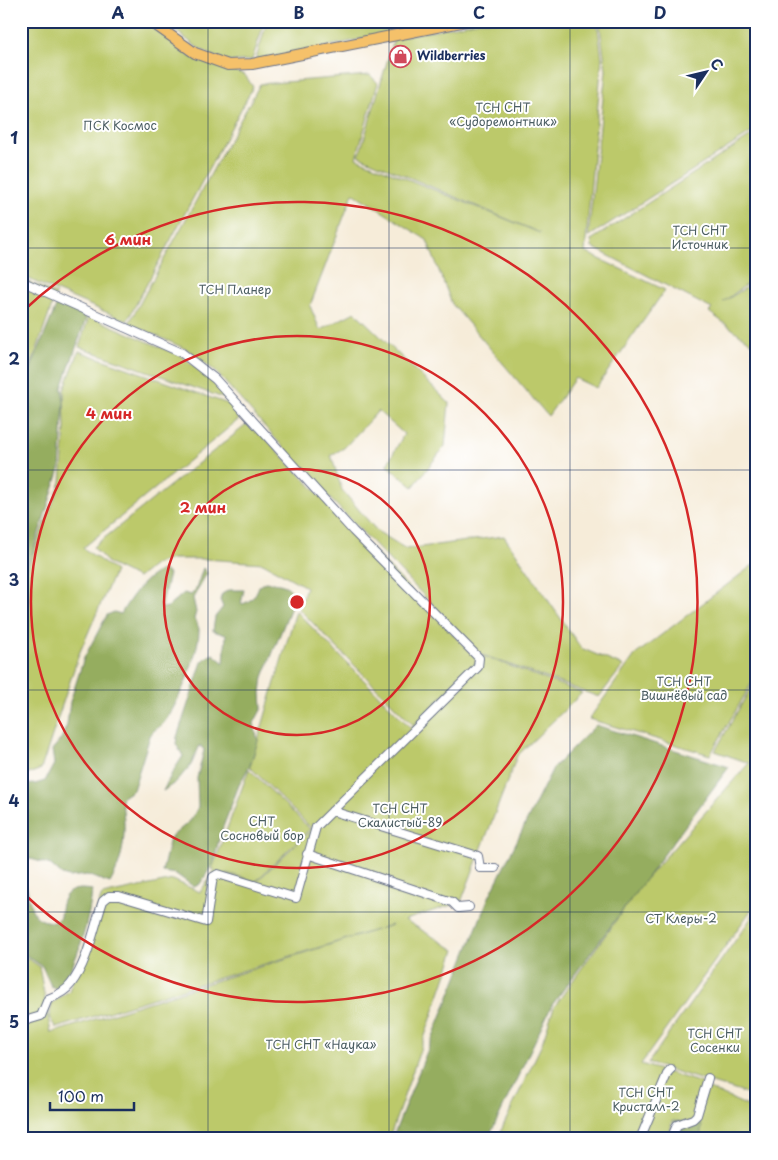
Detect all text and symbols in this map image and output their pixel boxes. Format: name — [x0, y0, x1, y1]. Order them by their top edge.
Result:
text: A — [112, 0, 125, 24]
text: B — [294, 0, 305, 24]
text: C — [473, 0, 485, 24]
text: D — [654, 0, 666, 24]
shop icon: Wildberries — [389, 44, 413, 68]
place label: Wildberries — [417, 46, 486, 64]
north arrow — [680, 48, 730, 98]
text: С — [705, 54, 729, 75]
park label: ТСН СНТ «Судоремонтник» — [449, 98, 557, 130]
park label: ПСК Космос — [83, 116, 157, 134]
text: 1 — [10, 125, 18, 149]
park label: ТСН СНТ Источник — [672, 221, 729, 253]
text: 6 мин — [105, 227, 152, 250]
park label: ТСН Планер — [199, 280, 271, 298]
text: 2 — [8, 346, 20, 370]
text: 4 мин — [86, 401, 132, 424]
text: 2 мин — [180, 495, 227, 518]
text: 3 — [9, 567, 19, 591]
centre of rings — [288, 593, 306, 611]
park label: ТСН СНТ Вишнёвый сад — [641, 672, 727, 704]
text: 4 — [9, 788, 20, 812]
park label: ТСН СНТ Скалистый-89 — [358, 799, 442, 831]
park label: СНТ Сосновый бор — [220, 812, 304, 844]
park label: СТ Клеры-2 — [645, 909, 717, 927]
text: 5 — [9, 1009, 19, 1033]
park label: ТСН СНТ Сосенки — [688, 1024, 743, 1056]
park label: ТСН СНТ «Наука» — [266, 1035, 377, 1053]
scale bar — [50, 1080, 134, 1112]
park label: ТСН СНТ Кристалл-2 — [613, 1083, 680, 1115]
text: 100 m — [58, 1084, 104, 1107]

